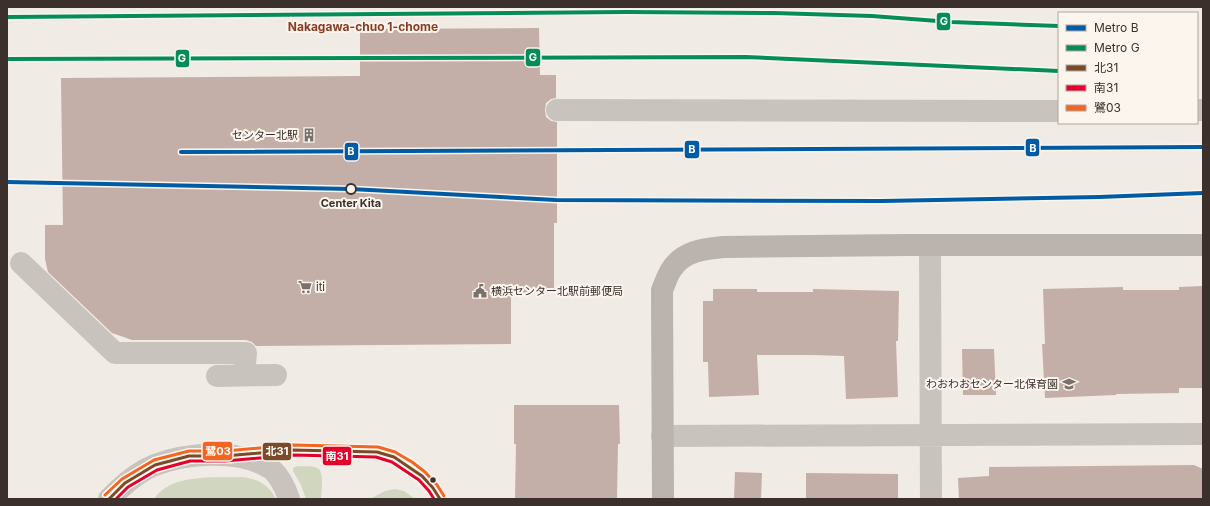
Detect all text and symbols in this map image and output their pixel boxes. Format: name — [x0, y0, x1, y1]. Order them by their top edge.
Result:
line badge: G — [936, 12, 951, 31]
legend — [1058, 12, 1198, 124]
text: G — [940, 14, 948, 28]
district label: Nakagawa-chuo 1-chome — [288, 19, 438, 34]
text: Metro B — [1094, 20, 1139, 35]
text: Metro G — [1094, 40, 1140, 55]
line badge: G — [525, 48, 541, 67]
line badge: G — [175, 49, 190, 68]
text: G — [529, 50, 537, 64]
text: G — [178, 51, 186, 65]
text: 北31 — [1094, 60, 1118, 75]
text: 南31 — [1094, 80, 1118, 95]
text: 鷺03 — [1094, 100, 1121, 115]
building icon: センター北駅 — [301, 127, 317, 143]
place label: センター北駅 — [232, 128, 298, 142]
line badge: B — [1025, 138, 1040, 157]
line badge: B — [684, 140, 700, 159]
text: B — [1029, 141, 1037, 155]
line badge: B — [344, 142, 359, 161]
text: B — [688, 142, 696, 156]
text: B — [347, 144, 355, 158]
marker: Center Kita — [345, 183, 357, 195]
place label: Center Kita — [321, 196, 381, 210]
supermarket icon: iti — [297, 279, 313, 295]
place label: iti — [316, 280, 325, 294]
public building icon: 横浜センター北駅前郵便局 — [472, 283, 488, 299]
place label: 横浜センター北駅前郵便局 — [491, 284, 623, 298]
school or university icon: わおわおセンター北保育園 — [1061, 376, 1077, 392]
place label: わおわおセンター北保育園 — [926, 377, 1058, 391]
line badge: 鷺03 — [202, 441, 233, 461]
line badge: 北31 — [262, 442, 292, 461]
text: 鷺03 — [205, 444, 231, 458]
text: 北31 — [266, 444, 289, 458]
line badge: 南31 — [322, 446, 352, 466]
text: 南31 — [326, 449, 349, 463]
unlabelled marker — [428, 475, 438, 485]

